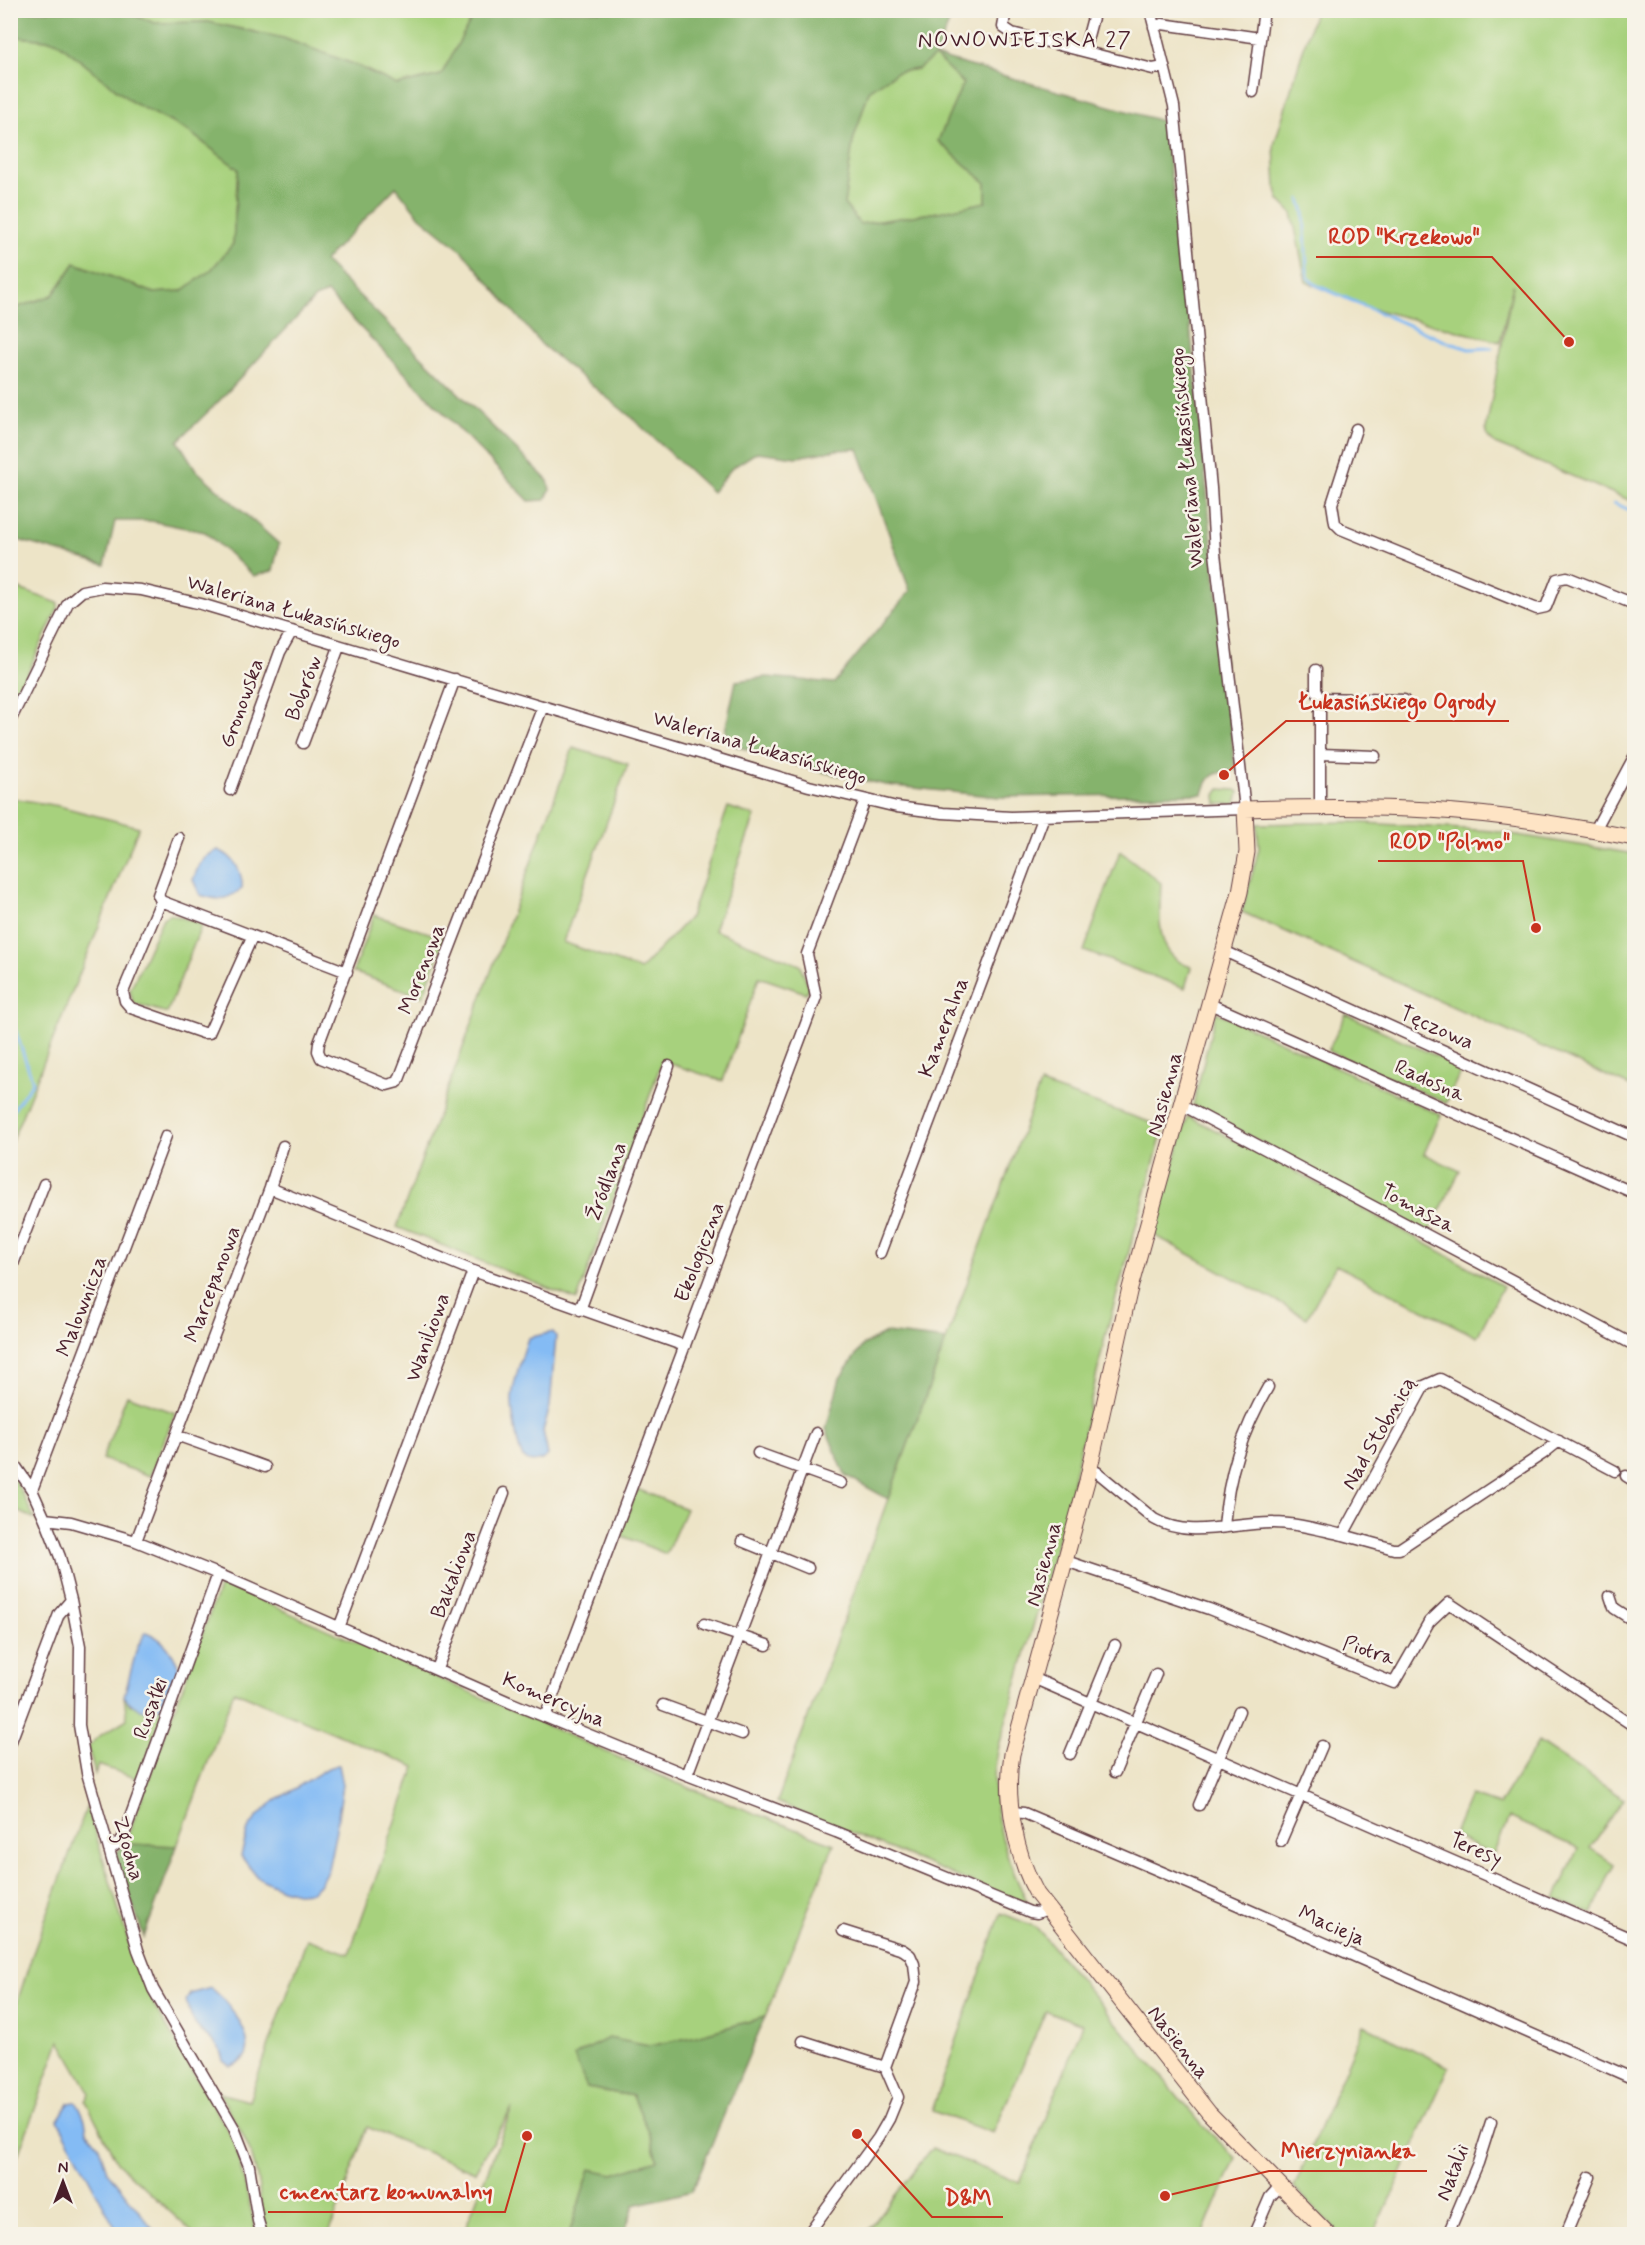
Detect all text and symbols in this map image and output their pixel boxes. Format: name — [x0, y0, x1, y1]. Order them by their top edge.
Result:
district label: NOWOWIEJSKA 27 — [918, 27, 1132, 55]
callout: ROD "Krzekowo" — [1316, 217, 1492, 257]
text: ROD "Krzekowo" — [1328, 224, 1480, 252]
street label: Waleriana Łukasińskiego — [1163, 346, 1212, 569]
street label: Waleriana Łukasińskiego — [183, 568, 404, 657]
street label: Bobrów — [279, 652, 329, 725]
street label: Gronowska — [213, 655, 271, 752]
callout: Łukasińskiego Ogrody — [1286, 681, 1509, 721]
text: Łukasińskiego Ogrody — [1298, 689, 1496, 720]
street label: Waleriana Łukasińskiego — [649, 704, 870, 793]
callout: ROD "Polmo" — [1378, 821, 1523, 861]
text: ROD "Polmo" — [1390, 829, 1510, 857]
street label: Morenowa — [392, 920, 452, 1019]
street label: Kameralna — [912, 973, 976, 1081]
street label: Tęczowa — [1395, 999, 1478, 1057]
street label: Nasienna — [1140, 1049, 1190, 1140]
street label: Radosna — [1390, 1053, 1469, 1109]
street label: Źródlana — [580, 1138, 634, 1224]
street label: Tomasza — [1375, 1178, 1460, 1240]
street label: Ekologiczna — [668, 1198, 733, 1307]
street label: Marcepanowa — [178, 1222, 248, 1347]
street label: Malownicza — [50, 1252, 114, 1361]
street label: Waniliowa — [399, 1289, 457, 1386]
street label: Nad Stobnicą — [1335, 1372, 1422, 1495]
street label: Nasienna — [1019, 1519, 1069, 1610]
street label: Bakaliowa — [424, 1526, 484, 1622]
street label: Piotra — [1339, 1629, 1399, 1673]
street label: Komercyjna — [498, 1666, 609, 1734]
street label: Rusałki — [127, 1673, 175, 1743]
street label: Zgodna — [104, 1813, 151, 1884]
street label: Teresy — [1445, 1826, 1506, 1874]
street label: Macieja — [1294, 1899, 1369, 1953]
street label: Nasienna — [1141, 2000, 1216, 2085]
callout: Mierzynianka — [1269, 2131, 1427, 2171]
text: Mierzynianka — [1281, 2138, 1416, 2167]
street label: Natalii — [1429, 2140, 1477, 2205]
north arrow — [33, 2152, 93, 2212]
text: N — [58, 2158, 68, 2179]
callout: cmentarz komunalny — [268, 2172, 505, 2212]
callout: D&M — [932, 2177, 1003, 2217]
text: cmentarz komunalny — [279, 2179, 493, 2207]
text: D&M — [944, 2185, 992, 2213]

